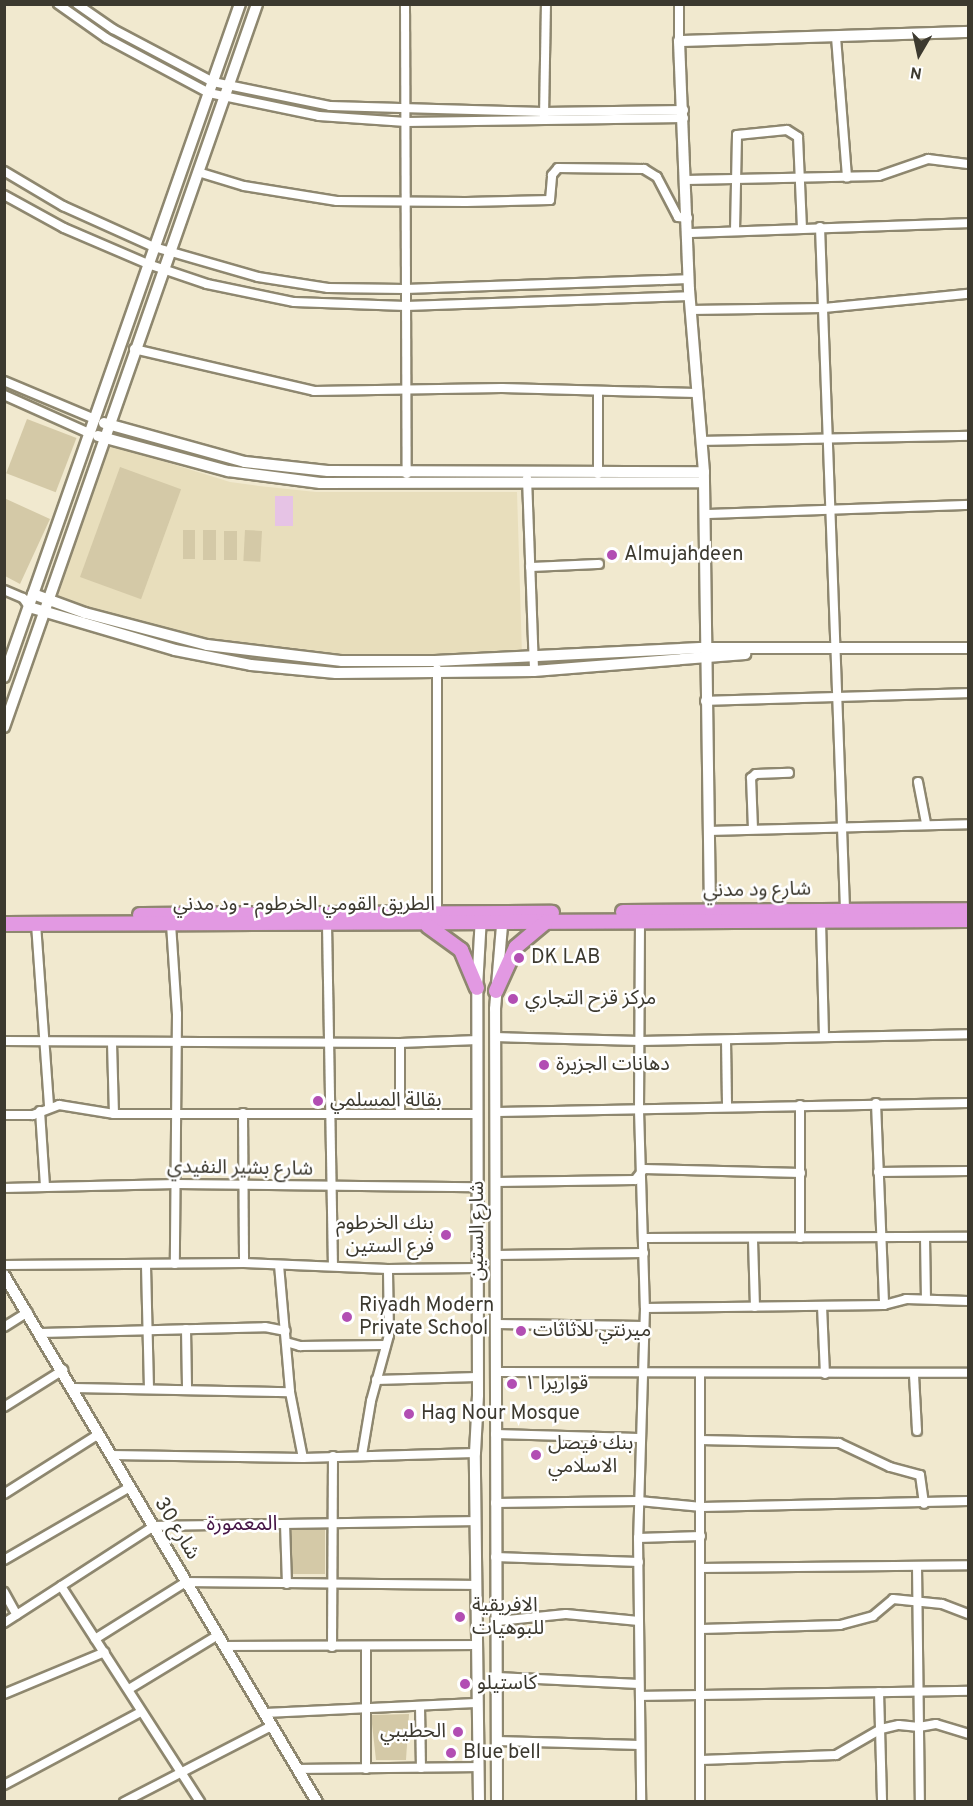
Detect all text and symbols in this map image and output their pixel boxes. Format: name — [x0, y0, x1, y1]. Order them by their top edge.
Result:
north arrow — [889, 24, 949, 84]
text: N — [909, 61, 923, 83]
place label: Almujahdeen — [624, 543, 743, 567]
marker: Almujahdeen — [605, 548, 619, 562]
street label: شارع ود مدني — [703, 878, 811, 904]
street label: الطريق القومي الخرطوم - ود مدني — [173, 893, 435, 917]
place label: DK LAB — [531, 946, 600, 970]
marker: DK LAB — [512, 951, 526, 965]
place label: مركز قزح التجاري — [525, 987, 656, 1011]
marker: مركز قزح التجاري — [506, 992, 520, 1006]
place label: دهانات الجزيرة — [556, 1053, 670, 1077]
marker: دهانات الجزيرة — [537, 1058, 551, 1072]
place label: بقالة المسلمي — [330, 1089, 442, 1113]
marker: بقالة المسلمي — [311, 1094, 325, 1108]
street label: شارع بشير النفيدي — [167, 1156, 313, 1182]
street label: شارع الستين — [466, 1181, 490, 1281]
place label: بنك الخرطوم فرع الستين — [336, 1212, 434, 1259]
marker: بنك الخرطوم فرع الستين — [439, 1228, 453, 1242]
place label: Riyadh Modern Private School — [359, 1294, 494, 1341]
marker: Riyadh Modern Private School — [340, 1310, 354, 1324]
place label: ميرنتي للاثاثات — [533, 1319, 651, 1343]
marker: ميرنتي للاثاثات — [514, 1324, 528, 1338]
place label: قواريرا ١ — [524, 1372, 588, 1396]
marker: قواريرا ١ — [505, 1377, 519, 1391]
place label: Hag Nour Mosque — [421, 1402, 580, 1426]
marker: Hag Nour Mosque — [402, 1407, 416, 1421]
place label: بنك فيصل الاسلامي — [548, 1432, 633, 1479]
marker: بنك فيصل الاسلامي — [529, 1448, 543, 1462]
street label: شارع 30 — [148, 1494, 204, 1564]
district label: المعمورة — [207, 1512, 277, 1538]
place label: الافريقية للبوهيات — [472, 1594, 544, 1641]
marker: الافريقية للبوهيات — [453, 1610, 467, 1624]
place label: كاستيلو — [477, 1672, 537, 1696]
marker: كاستيلو — [458, 1677, 472, 1691]
place label: الحطيبي — [380, 1720, 446, 1744]
marker: الحطيبي — [451, 1725, 465, 1739]
place label: Blue bell — [463, 1741, 541, 1765]
marker: Blue bell — [444, 1746, 458, 1760]

